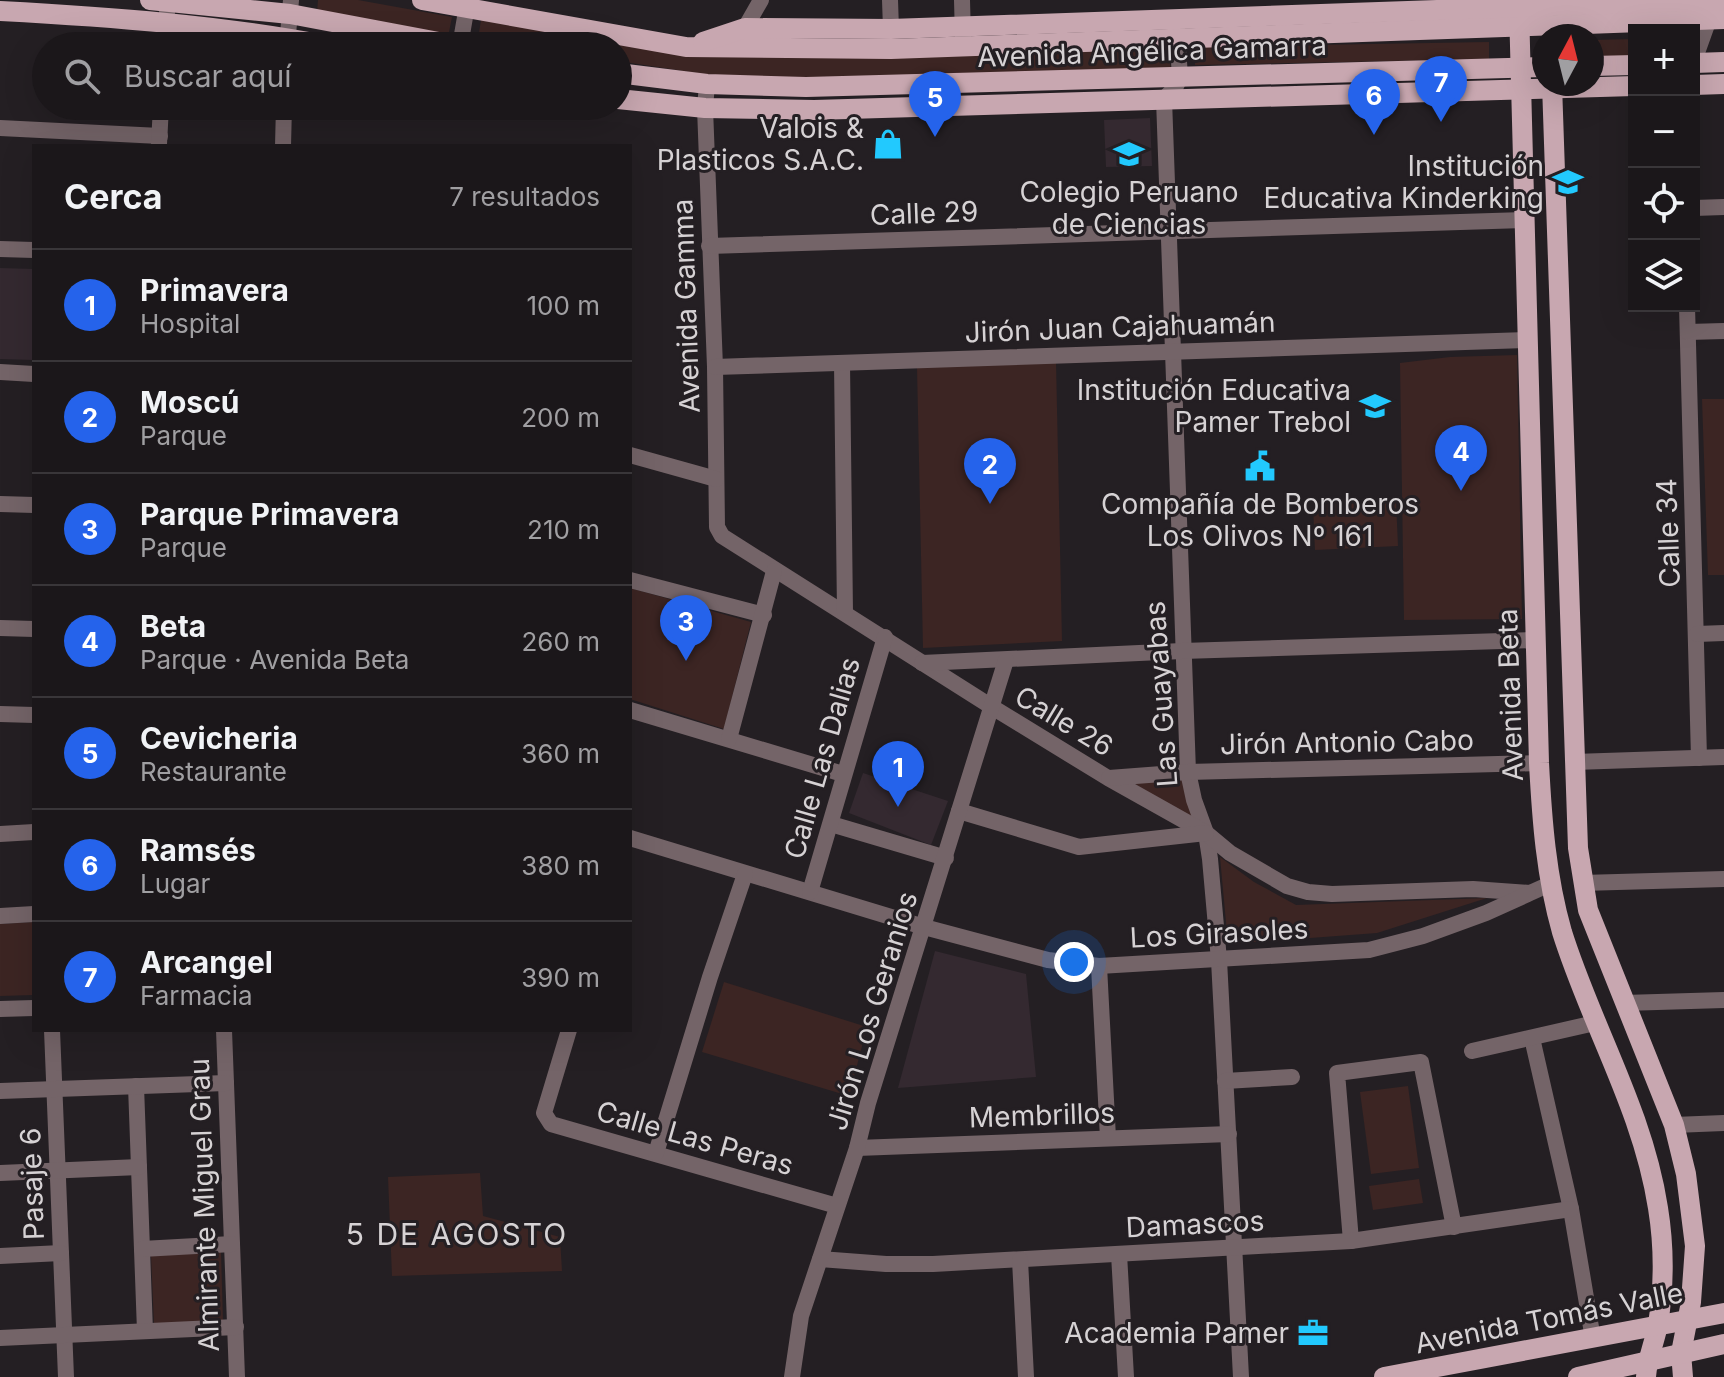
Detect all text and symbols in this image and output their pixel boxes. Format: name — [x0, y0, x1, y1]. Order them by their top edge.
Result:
north arrow — [1532, 24, 1604, 96]
map controls — [1628, 24, 1700, 312]
button: + — [1628, 24, 1700, 96]
street label: Avenida Angélica Gamarra — [977, 28, 1327, 74]
search box — [32, 32, 632, 120]
icon: search — [60, 54, 104, 98]
pin: 7 — [1415, 56, 1467, 122]
text: Buscar aquí — [124, 58, 291, 94]
pin: 6 — [1348, 69, 1400, 135]
pin: 5 — [909, 71, 961, 137]
button: − — [1628, 96, 1700, 168]
place label: Valois & Plasticos S.A.C. — [657, 111, 864, 177]
shop icon: Valois & Plasticos S.A.C. — [871, 127, 905, 161]
school or university icon: Colegio Peruano de Ciencias — [1112, 137, 1146, 171]
place label: Institución Educativa Kinderking — [1263, 149, 1544, 215]
school or university icon: Institución Educativa Kinderking — [1551, 165, 1585, 199]
button: locate — [1628, 168, 1700, 240]
place label: Colegio Peruano de Ciencias — [1019, 175, 1239, 241]
text: Cerca — [64, 176, 163, 217]
text: 7 resultados — [449, 181, 600, 212]
street label: Calle 29 — [869, 194, 979, 232]
street label: Avenida Gamma — [665, 198, 707, 414]
button: layers — [1628, 240, 1700, 312]
text: Primavera — [140, 272, 289, 308]
text: 1 — [84, 290, 96, 321]
text: 100 m — [527, 290, 600, 321]
street label: Jirón Juan Cajahuamán — [964, 305, 1276, 349]
text: Hospital — [140, 308, 240, 339]
place label: Institución Educativa Pamer Trebol — [1077, 373, 1351, 439]
text: Moscú — [140, 384, 239, 420]
school or university icon: Institución Educativa Pamer Trebol — [1358, 389, 1392, 423]
text: 2 — [82, 402, 98, 433]
text: 200 m — [521, 402, 600, 433]
text: Parque — [140, 420, 227, 451]
pin: 4 — [1435, 425, 1487, 491]
pin: 2 — [964, 438, 1016, 504]
public building icon: Compañía de Bomberos Los Olivos Nº 161 — [1243, 449, 1277, 483]
street label: Calle 34 — [1649, 478, 1687, 588]
place label: Compañía de Bomberos Los Olivos Nº 161 — [1101, 487, 1419, 553]
text: Parque Primavera — [140, 496, 399, 532]
text: 3 — [82, 514, 98, 545]
text: 210 m — [527, 514, 600, 545]
text: Parque — [140, 532, 227, 563]
pin: 3 — [660, 595, 712, 661]
street label: Las Guayabas — [1138, 600, 1184, 788]
text: Beta — [140, 608, 206, 644]
street label: Avenida Beta — [1490, 608, 1530, 782]
text: 4 — [81, 626, 99, 657]
text: 260 m — [522, 626, 600, 657]
text: Parque · Avenida Beta — [140, 644, 409, 675]
street label: Calle Las Dalias — [777, 653, 867, 863]
street label: Calle 26 — [1009, 679, 1119, 763]
text: Cevicheria — [140, 720, 298, 756]
street label: Jirón Antonio Cabo — [1220, 723, 1474, 761]
text: 5 — [82, 738, 98, 769]
text: 360 m — [521, 738, 600, 769]
pin: 1 — [872, 741, 924, 807]
text: Restaurante — [140, 756, 287, 787]
text: Ramsés — [140, 832, 256, 868]
text: 6 — [82, 850, 98, 881]
text: 380 m — [521, 850, 600, 881]
text: Lugar — [140, 868, 210, 899]
street label: Jirón Los Geranios — [820, 888, 924, 1134]
street label: Los Girasoles — [1129, 911, 1309, 955]
your location — [1054, 942, 1094, 982]
text: Arcangel — [140, 944, 273, 980]
text: 7 — [82, 962, 98, 993]
text: 390 m — [521, 962, 600, 993]
text: Farmacia — [140, 980, 253, 1011]
street label: Almirante Miguel Grau — [182, 1058, 226, 1352]
street label: Calle Las Peras — [593, 1094, 797, 1182]
street label: Membrillos — [968, 1095, 1116, 1135]
street label: Pasaje 6 — [13, 1127, 51, 1241]
street label: Damascos — [1125, 1203, 1265, 1245]
district label: 5 DE AGOSTO — [346, 1216, 568, 1252]
street label: Avenida Tomás Valle — [1412, 1275, 1686, 1361]
place label: Academia Pamer — [1064, 1316, 1289, 1350]
office icon: Academia Pamer — [1296, 1316, 1330, 1350]

